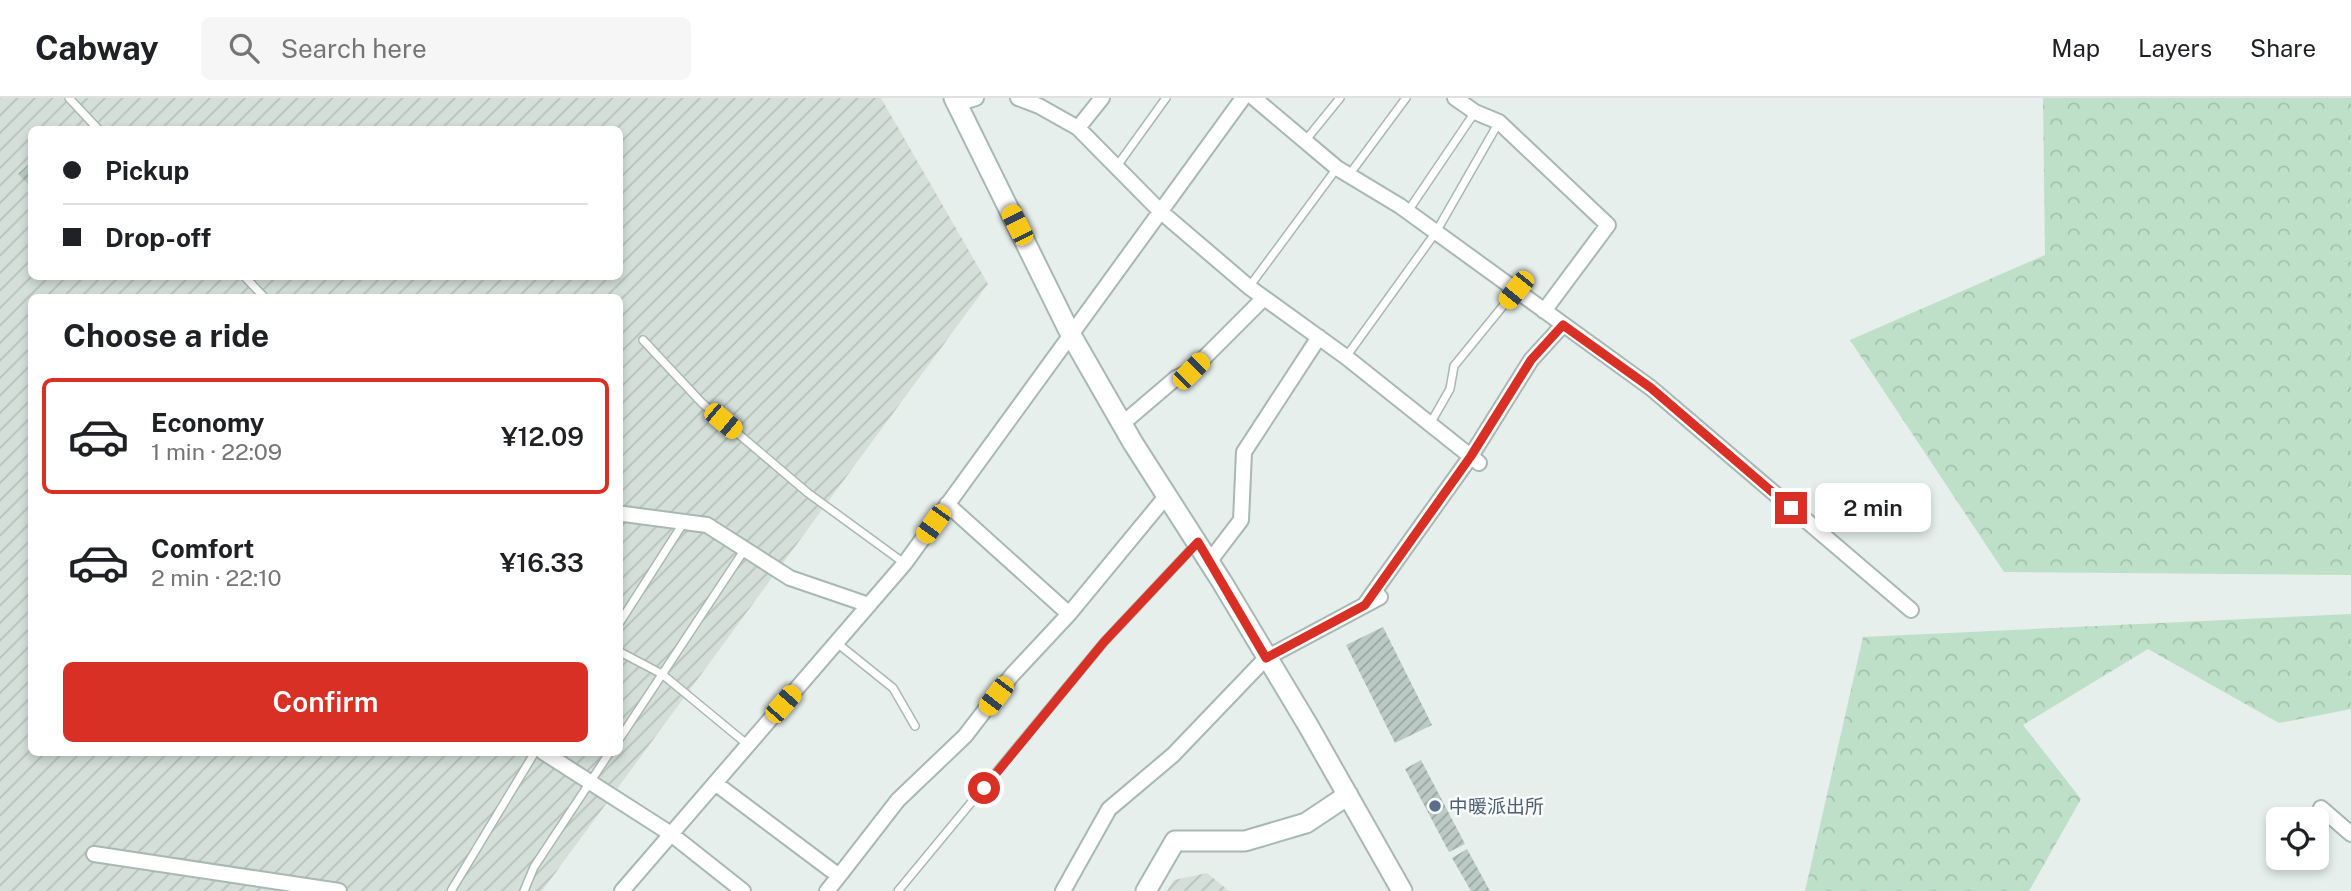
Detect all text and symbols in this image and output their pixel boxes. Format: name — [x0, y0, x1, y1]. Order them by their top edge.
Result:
search box — [201, 17, 691, 80]
text: Cabway — [35, 29, 159, 67]
icon: search — [225, 29, 263, 67]
text: Search here — [281, 33, 427, 64]
text: Map — [2051, 34, 2100, 62]
text: Layers — [2138, 34, 2212, 62]
text: Share — [2250, 34, 2316, 62]
text: Pickup — [105, 155, 189, 186]
car — [999, 202, 1036, 248]
text: Drop-off — [105, 222, 211, 253]
car — [1495, 267, 1538, 313]
text: Choose a ride — [63, 317, 269, 354]
car — [1169, 349, 1214, 393]
car — [701, 399, 746, 443]
icon: car — [67, 405, 130, 468]
text: Economy — [151, 407, 264, 438]
text: ¥12.09 — [501, 421, 584, 452]
text: 1 min · 22:09 — [151, 438, 282, 465]
callout: 2 min — [1816, 484, 1931, 532]
route end — [1775, 492, 1807, 524]
text: 2 min — [1843, 494, 1903, 521]
car — [913, 501, 954, 547]
icon: car — [67, 531, 130, 594]
text: Comfort — [151, 533, 254, 564]
text: ¥16.33 — [500, 547, 584, 578]
text: 2 min · 22:10 — [151, 564, 282, 591]
button: Confirm — [63, 662, 588, 742]
car — [975, 673, 1018, 719]
car — [762, 681, 805, 727]
route start — [968, 772, 1000, 804]
place label: 中暖派出所 — [1449, 795, 1544, 817]
marker: 中暖派出所 — [1427, 798, 1443, 814]
map controls — [2266, 807, 2329, 870]
button: locate — [2266, 807, 2329, 870]

